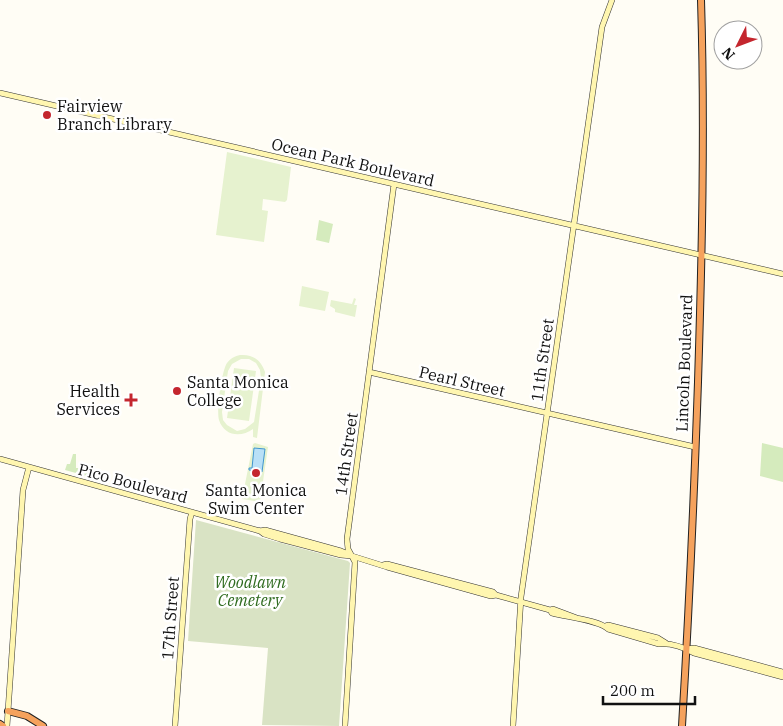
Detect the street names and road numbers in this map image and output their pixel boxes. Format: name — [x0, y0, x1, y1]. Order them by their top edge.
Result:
street label: Ocean Park Boulevard — [270, 134, 437, 191]
street label: Lincoln Boulevard — [672, 294, 696, 432]
street label: 11th Street — [526, 317, 558, 403]
street label: Pearl Street — [417, 361, 507, 401]
street label: 14th Street — [330, 411, 362, 497]
street label: Pico Boulevard — [76, 459, 190, 507]
street label: 17th Street — [157, 575, 183, 660]

